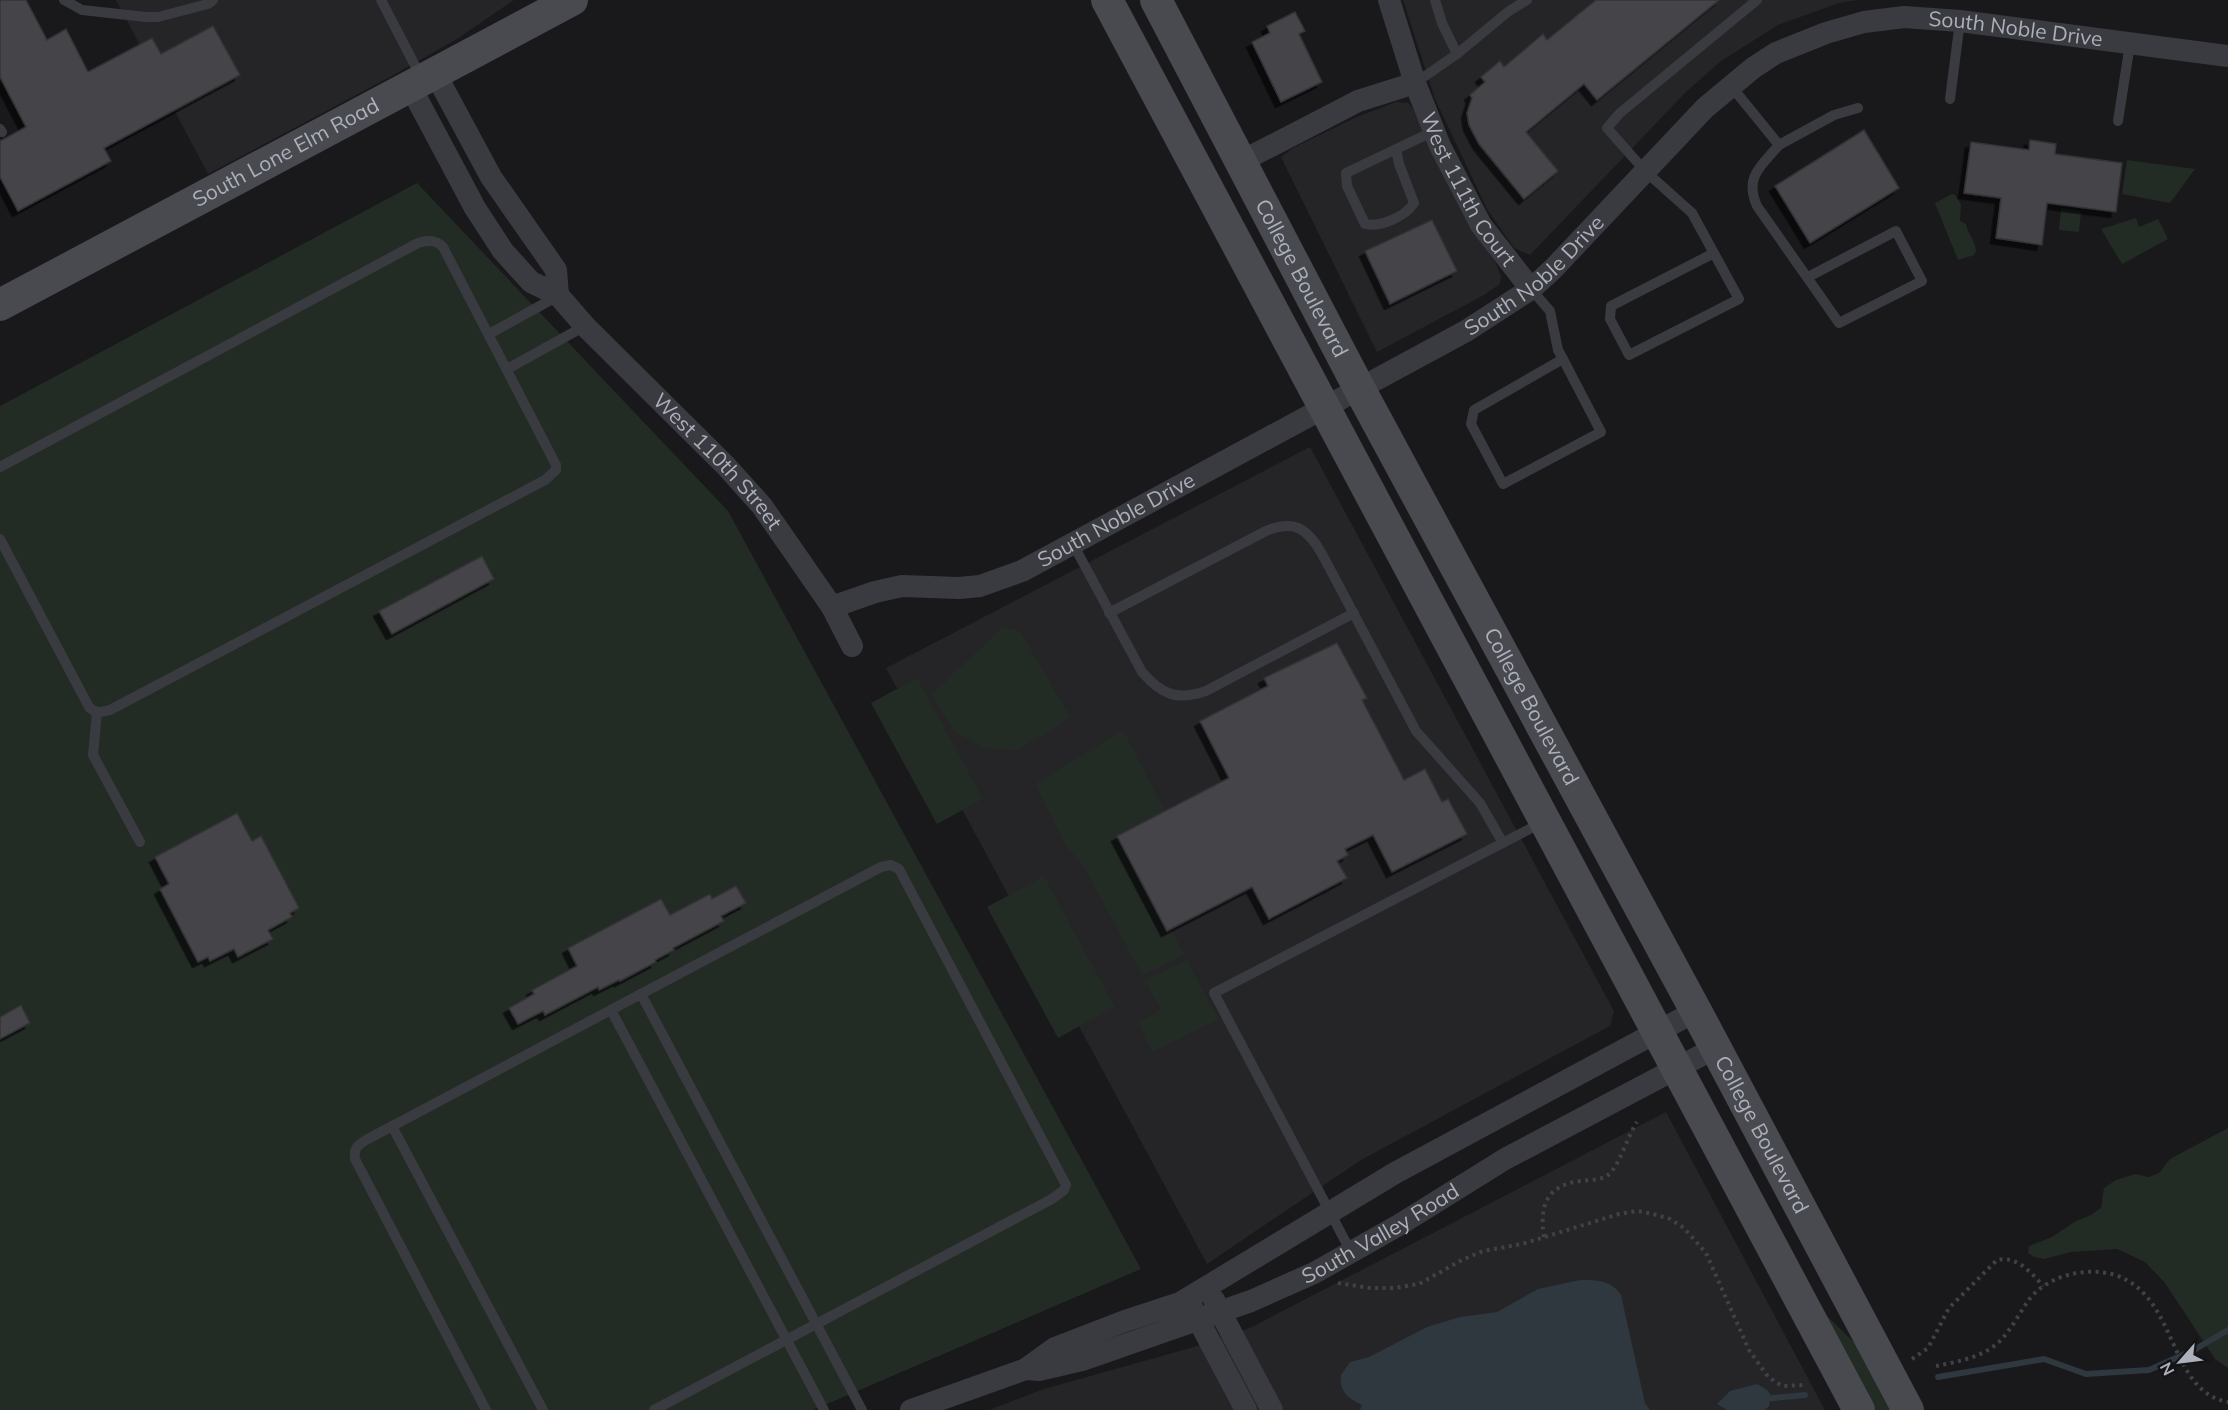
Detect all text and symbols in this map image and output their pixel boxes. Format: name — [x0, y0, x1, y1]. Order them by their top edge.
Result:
street label: South Noble Drive — [1928, 5, 2104, 52]
street label: South Lone Elm Road — [188, 91, 383, 212]
street label: West 111th Court — [1416, 108, 1522, 271]
street label: College Boulevard — [1250, 194, 1355, 361]
street label: South Noble Drive — [1459, 209, 1609, 341]
street label: West 110th Street — [648, 387, 788, 534]
street label: South Noble Drive — [1032, 466, 1199, 572]
street label: College Boulevard — [1479, 623, 1585, 789]
street label: College Boulevard — [1710, 1051, 1815, 1217]
street label: South Valley Road — [1297, 1177, 1463, 1289]
north arrow — [2150, 1332, 2210, 1392]
text: N — [2155, 1359, 2178, 1379]

